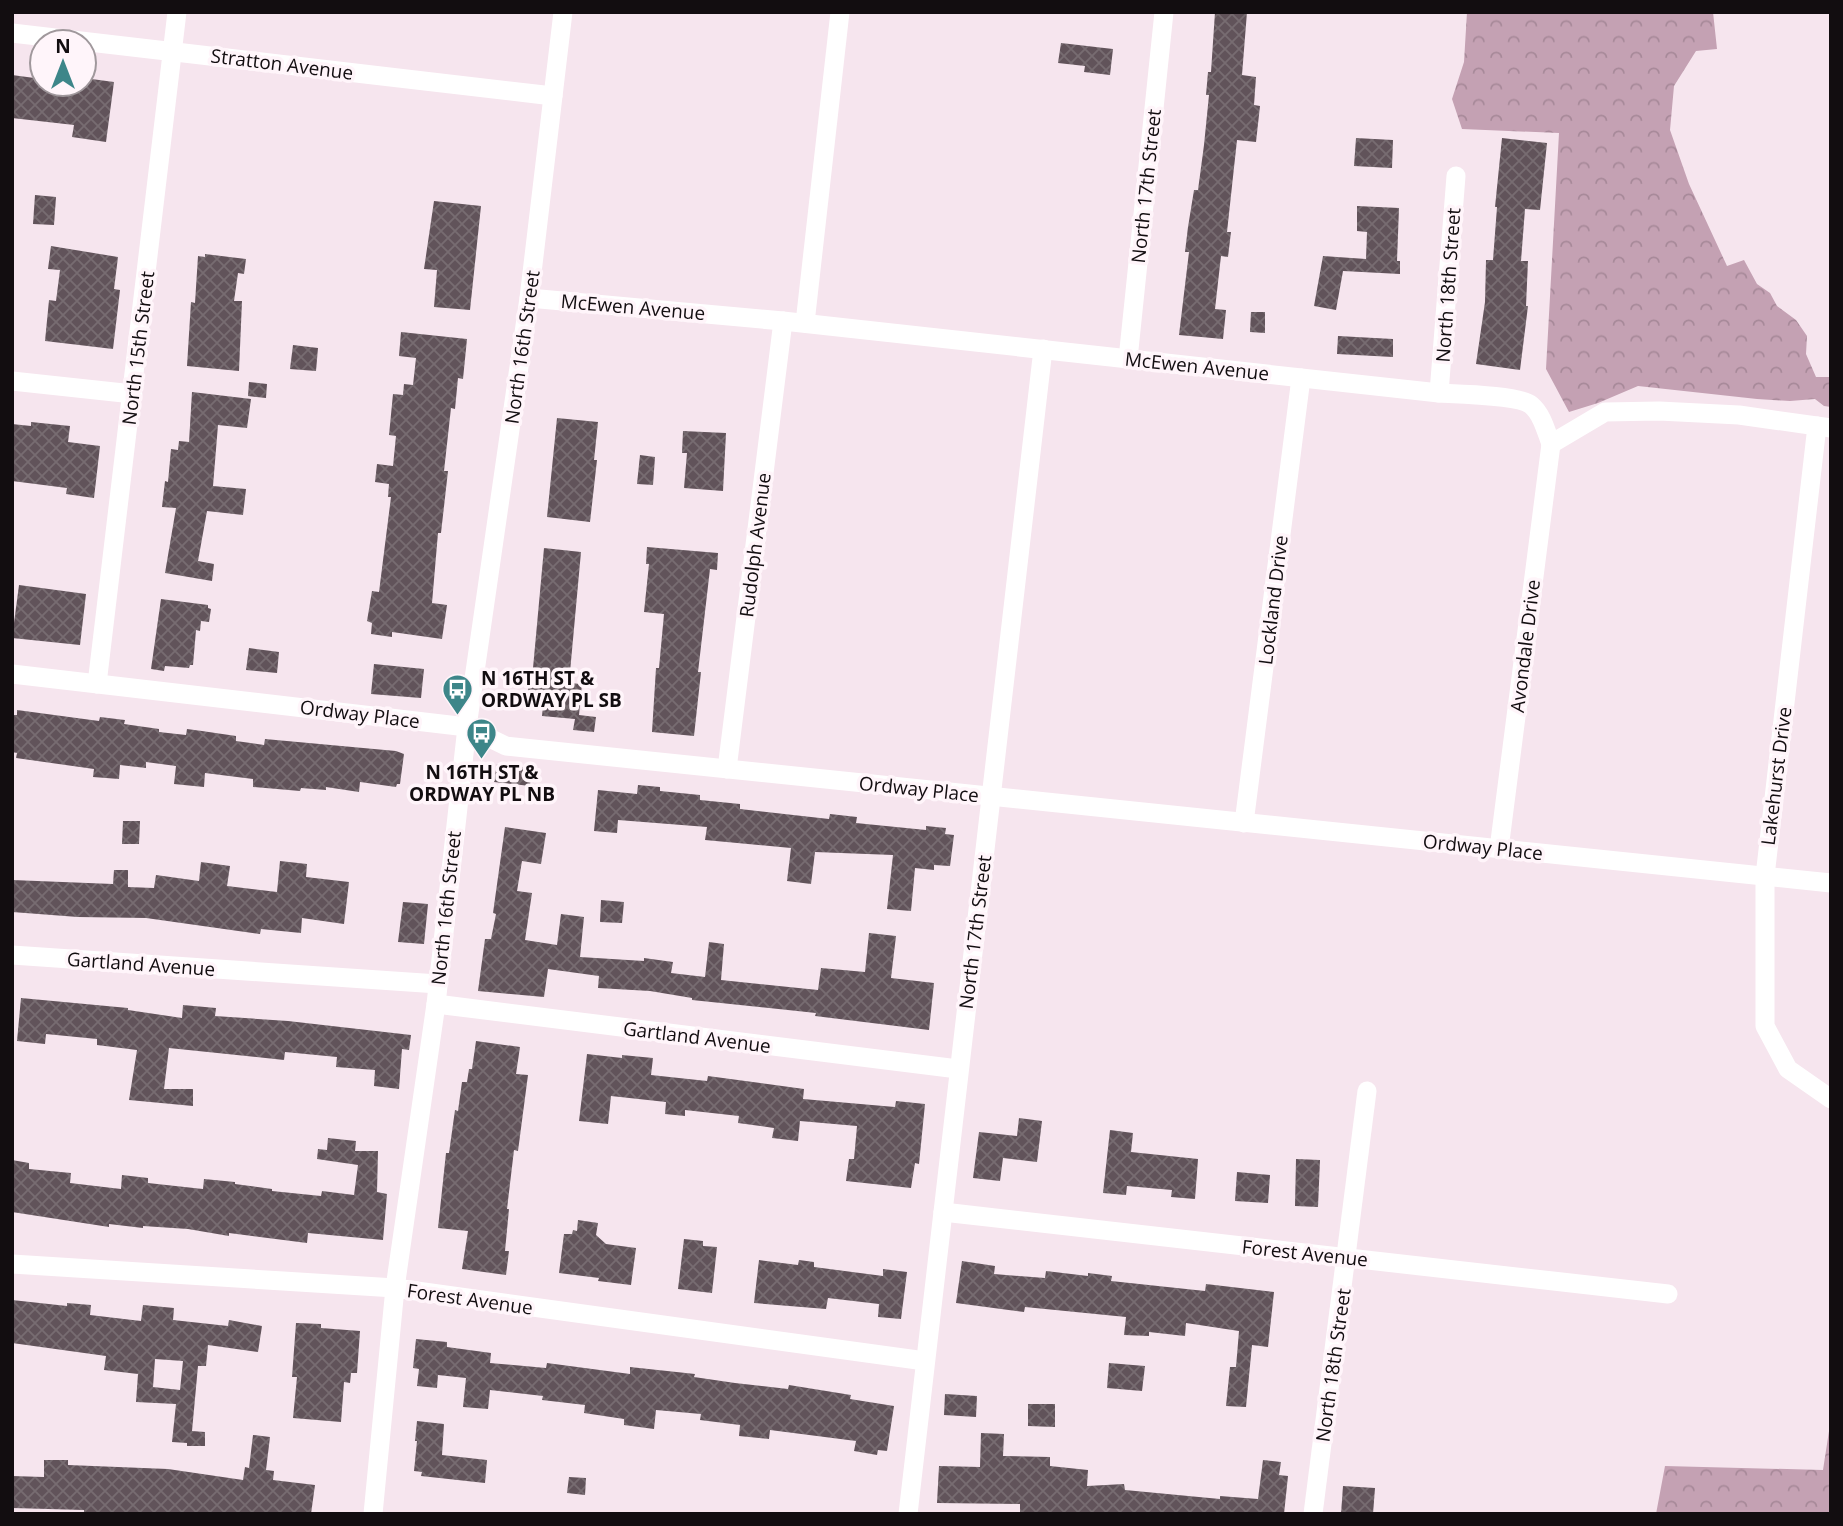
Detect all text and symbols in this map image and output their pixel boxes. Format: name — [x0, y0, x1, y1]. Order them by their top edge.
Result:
north arrow — [28, 28, 98, 98]
text: N — [55, 33, 71, 59]
street label: Stratton Avenue — [209, 42, 355, 86]
street label: North 17th Street — [1125, 107, 1167, 264]
street label: North 18th Street — [1430, 207, 1466, 363]
street label: North 16th Street — [498, 268, 546, 426]
street label: North 15th Street — [116, 269, 160, 427]
street label: McEwen Avenue — [560, 288, 706, 326]
street label: McEwen Avenue — [1124, 345, 1270, 387]
street label: Rudolph Avenue — [733, 471, 777, 619]
street label: Lockland Drive — [1252, 534, 1294, 666]
street label: Avondale Drive — [1504, 578, 1546, 714]
place label: N 16TH ST & ORDWAY PL SB — [481, 665, 622, 713]
bus stop icon: N 16TH ST & ORDWAY PL SB — [441, 672, 475, 716]
street label: Ordway Place — [299, 694, 421, 734]
street label: Lakehurst Drive — [1755, 705, 1797, 847]
bus stop icon: N 16TH ST & ORDWAY PL NB — [465, 716, 499, 760]
place label: N 16TH ST & ORDWAY PL NB — [409, 759, 555, 807]
street label: Ordway Place — [858, 770, 980, 808]
street label: Ordway Place — [1422, 828, 1544, 866]
street label: North 16th Street — [425, 829, 467, 986]
street label: North 17th Street — [953, 853, 997, 1011]
street label: Gartland Avenue — [66, 946, 216, 982]
street label: Gartland Avenue — [622, 1015, 772, 1059]
street label: Forest Avenue — [1241, 1233, 1369, 1273]
street label: Forest Avenue — [406, 1277, 534, 1321]
street label: North 18th Street — [1309, 1286, 1357, 1444]

